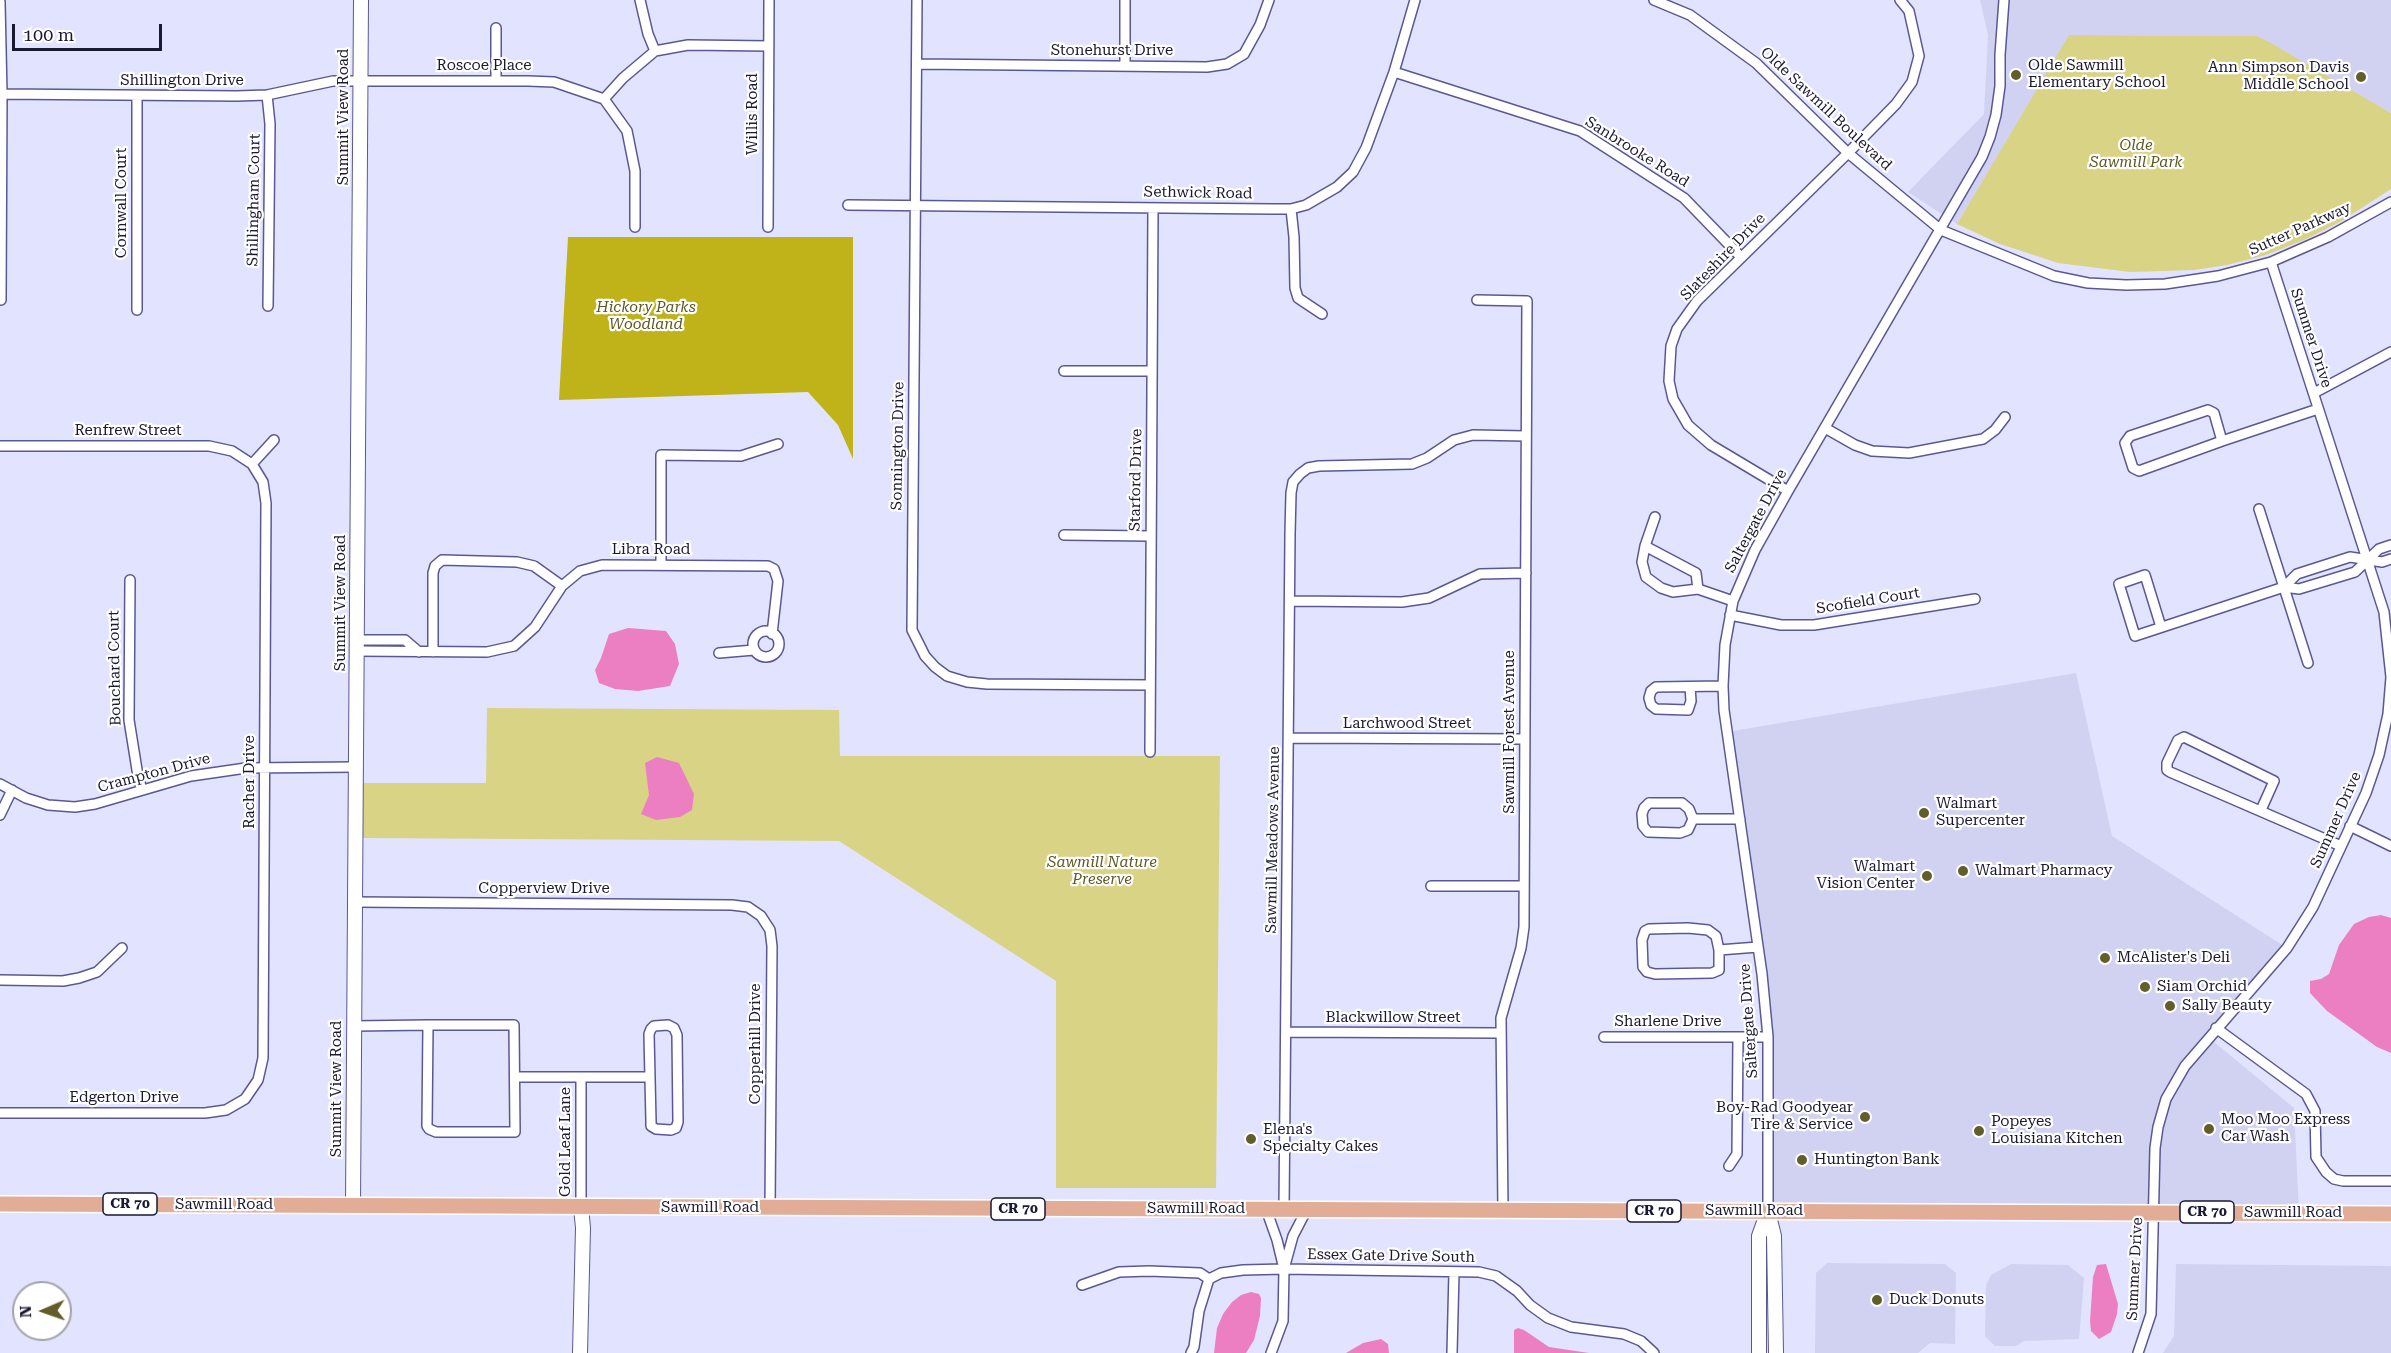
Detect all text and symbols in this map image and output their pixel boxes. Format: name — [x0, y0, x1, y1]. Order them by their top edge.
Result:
scale bar — [15, 12, 165, 50]
text: 100 m — [23, 24, 74, 45]
street label: Stonehurst Drive — [1051, 42, 1173, 60]
street label: Olde Sawmill Boulevard — [1757, 43, 1895, 175]
street label: Summit View Road — [335, 49, 353, 185]
street label: Roscoe Place — [437, 57, 531, 75]
place label: Olde Sawmill Elementary School — [2028, 57, 2166, 92]
place label: Ann Simpson Davis Middle School — [2208, 59, 2349, 94]
marker: Olde Sawmill Elementary School — [2009, 68, 2023, 82]
marker: Ann Simpson Davis Middle School — [2354, 70, 2368, 84]
street label: Shillington Drive — [120, 72, 244, 90]
street label: Willis Road — [744, 73, 762, 155]
street label: Sanbrooke Road — [1582, 113, 1692, 191]
street label: Shillingham Court — [244, 133, 264, 267]
park label: Olde Sawmill Park — [2090, 137, 2182, 172]
street label: Cornwall Court — [113, 148, 131, 258]
street label: Sethwick Road — [1144, 183, 1252, 203]
street label: Sutter Parkway — [2246, 198, 2354, 260]
street label: Slateshire Drive — [1677, 210, 1769, 304]
street label: Summer Drive — [2286, 286, 2336, 390]
park label: Hickory Parks Woodland — [596, 299, 696, 334]
street label: Sonnington Drive — [888, 382, 908, 510]
street label: Renfrew Street — [74, 422, 182, 440]
street label: Starford Drive — [1126, 429, 1146, 531]
street label: Saltergate Drive — [1721, 466, 1791, 576]
street label: Summit View Road — [332, 535, 350, 671]
street label: Libra Road — [612, 541, 690, 559]
street label: Scofield Court — [1815, 584, 1921, 618]
street label: Bouchard Court — [105, 610, 125, 726]
street label: Sawmill Forest Avenue — [1501, 650, 1519, 814]
street label: Larchwood Street — [1343, 715, 1471, 733]
street label: Racher Drive — [241, 735, 259, 829]
street label: Sawmill Meadows Avenue — [1262, 746, 1284, 934]
street label: Crampton Drive — [96, 749, 212, 797]
street label: Summer Drive — [2307, 769, 2365, 871]
place label: Walmart Supercenter — [1936, 795, 2025, 830]
marker: Walmart Supercenter — [1917, 806, 1931, 820]
park label: Sawmill Nature Preserve — [1047, 854, 1157, 889]
place label: Walmart Vision Center — [1816, 858, 1915, 893]
place label: Walmart Pharmacy — [1975, 862, 2112, 880]
marker: Walmart Pharmacy — [1956, 864, 1970, 878]
marker: Walmart Vision Center — [1920, 869, 1934, 883]
street label: Copperview Drive — [478, 880, 610, 898]
place label: McAlister's Deli — [2117, 949, 2230, 967]
marker: McAlister's Deli — [2098, 951, 2112, 965]
street label: Saltergate Drive — [1736, 963, 1762, 1079]
place label: Siam Orchid — [2157, 978, 2247, 996]
marker: Siam Orchid — [2138, 980, 2152, 994]
street label: Copperhill Drive — [747, 984, 765, 1104]
place label: Sally Beauty — [2182, 997, 2272, 1015]
marker: Sally Beauty — [2163, 999, 2177, 1013]
street label: Blackwillow Street — [1326, 1009, 1460, 1027]
street label: Sharlene Drive — [1614, 1013, 1722, 1031]
street label: Summit View Road — [328, 1021, 346, 1157]
street label: Gold Leaf Lane — [557, 1087, 575, 1197]
street label: Edgerton Drive — [69, 1089, 179, 1107]
place label: Boy-Rad Goodyear Tire & Service — [1716, 1099, 1853, 1134]
marker: Boy-Rad Goodyear Tire & Service — [1858, 1110, 1872, 1124]
place label: Moo Moo Express Car Wash — [2221, 1111, 2350, 1146]
place label: Popeyes Louisiana Kitchen — [1991, 1113, 2123, 1148]
place label: Elena's Specialty Cakes — [1263, 1121, 1378, 1156]
marker: Moo Moo Express Car Wash — [2202, 1122, 2216, 1136]
marker: Popeyes Louisiana Kitchen — [1972, 1124, 1986, 1138]
marker: Elena's Specialty Cakes — [1244, 1132, 1258, 1146]
place label: Huntington Bank — [1814, 1151, 1939, 1169]
marker: Huntington Bank — [1795, 1153, 1809, 1167]
road number: CR 70 — [103, 1193, 157, 1215]
street label: Sawmill Road — [175, 1196, 273, 1214]
road number: CR 70 — [991, 1198, 1045, 1220]
street label: Sawmill Road — [661, 1199, 759, 1217]
street label: Sawmill Road — [1147, 1200, 1245, 1218]
road number: CR 70 — [1627, 1200, 1681, 1222]
road number: CR 70 — [2180, 1201, 2234, 1223]
street label: Sawmill Road — [1705, 1202, 1803, 1220]
street label: Sawmill Road — [2244, 1204, 2342, 1222]
street label: Summer Drive — [2123, 1217, 2147, 1321]
street label: Essex Gate Drive South — [1307, 1246, 1475, 1266]
north arrow — [12, 1281, 72, 1341]
place label: Duck Donuts — [1889, 1291, 1984, 1309]
marker: Duck Donuts — [1870, 1293, 1884, 1307]
text: N — [16, 1305, 35, 1318]

